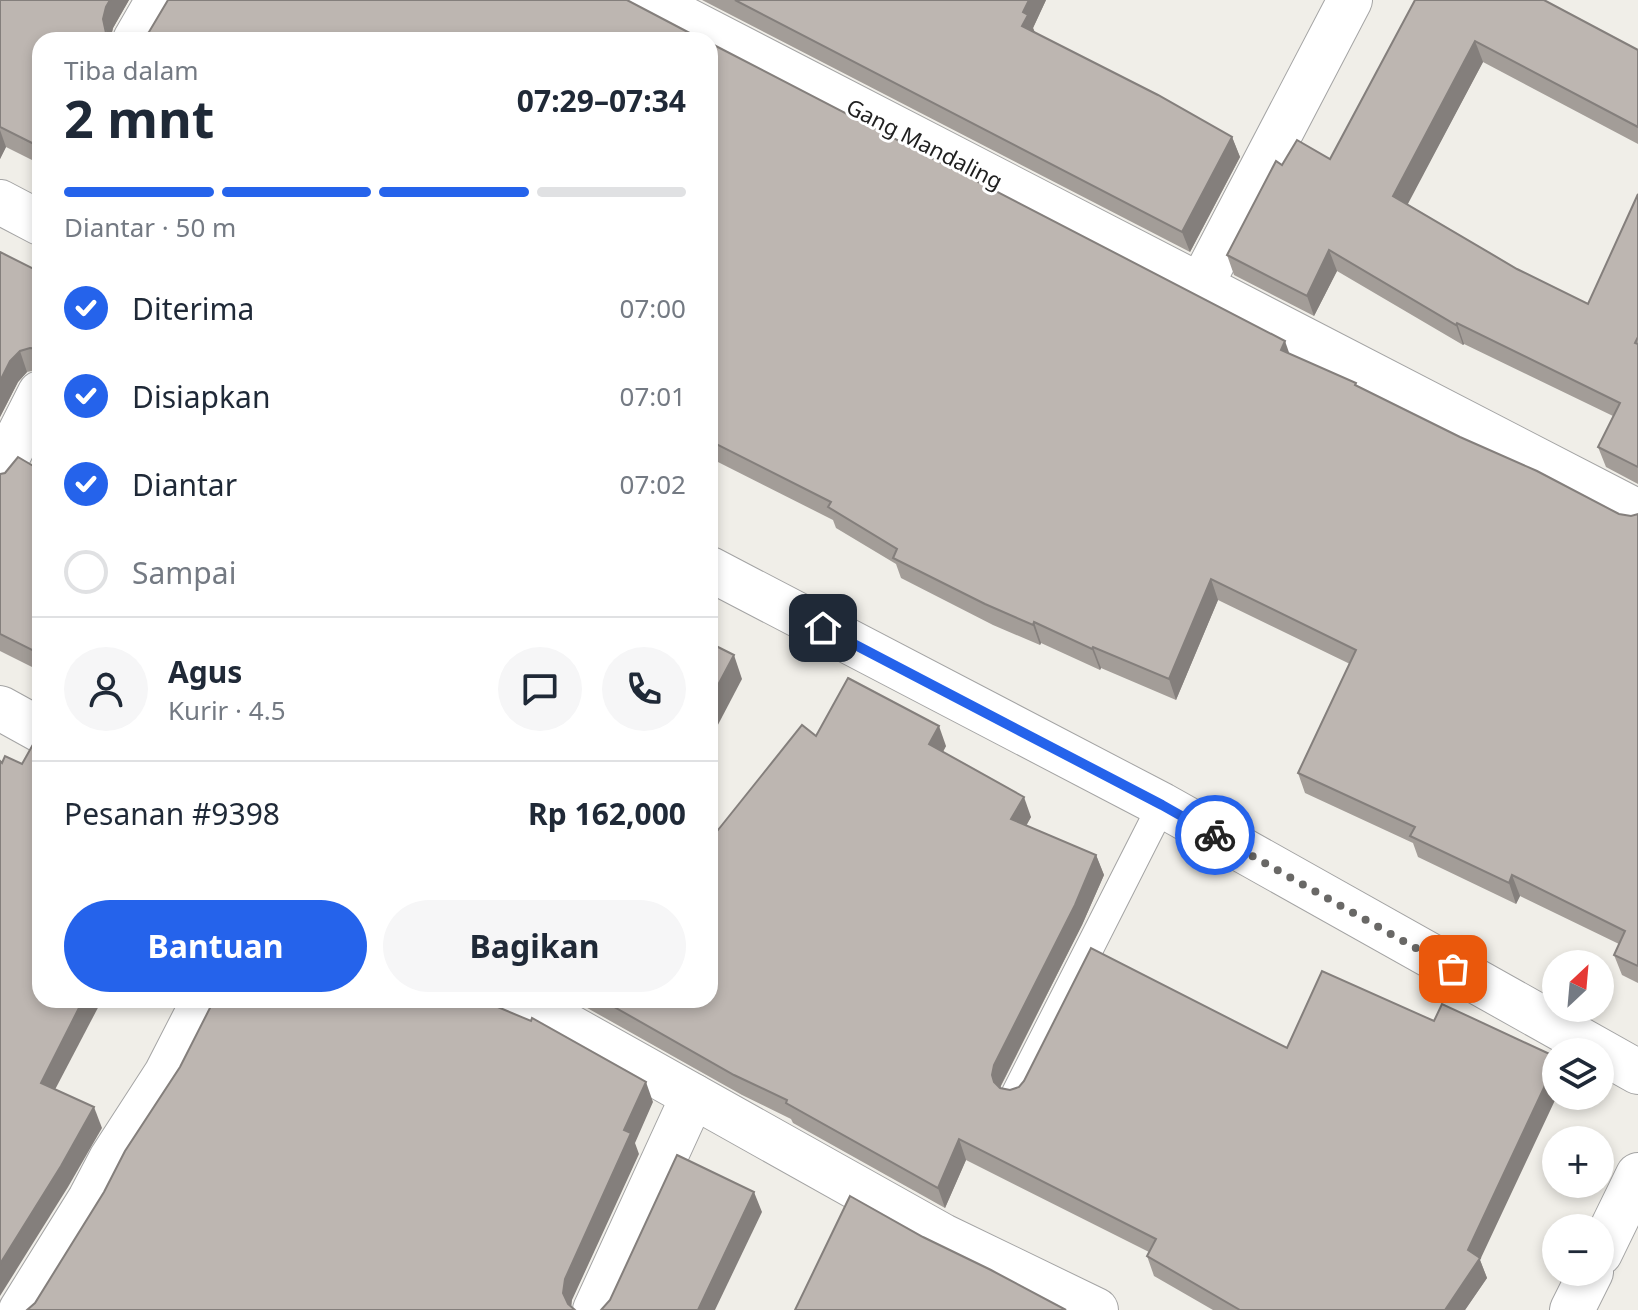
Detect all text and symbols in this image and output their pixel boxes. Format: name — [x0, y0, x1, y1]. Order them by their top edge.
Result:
text: Tiba dalam — [64, 52, 199, 88]
text: 07:29–07:34 — [517, 80, 686, 121]
text: 2 mnt — [64, 82, 214, 153]
street label: Gang Mandaling — [842, 91, 1008, 195]
text: Diantar · 50 m — [64, 209, 236, 245]
icon: check — [64, 286, 108, 330]
text: Diterima — [132, 288, 254, 329]
text: 07:00 — [620, 290, 686, 326]
icon: check — [64, 374, 108, 418]
text: Disiapkan — [132, 376, 270, 417]
text: 07:01 — [620, 378, 686, 414]
icon: check — [64, 462, 108, 506]
text: Diantar — [132, 464, 237, 505]
text: 07:02 — [620, 466, 686, 502]
text: Sampai — [132, 552, 236, 593]
pin — [789, 594, 857, 662]
icon: home — [801, 606, 845, 650]
button: person — [64, 647, 148, 731]
button: chat — [498, 647, 582, 731]
button: phone — [602, 647, 686, 731]
text: Agus — [168, 651, 242, 692]
text: Kurir · 4.5 — [168, 692, 286, 728]
text: Pesanan #9398 — [64, 793, 280, 834]
text: Rp 162,000 — [528, 793, 686, 834]
courier — [1175, 795, 1255, 875]
icon: bike — [1193, 813, 1237, 857]
button: Bantuan — [64, 900, 367, 992]
button: Bagikan — [383, 900, 686, 992]
pin — [1419, 935, 1487, 1003]
icon: bag — [1431, 947, 1475, 991]
north arrow — [1542, 950, 1614, 1022]
map controls — [1542, 950, 1614, 1286]
button: layers — [1542, 1038, 1614, 1110]
button: + — [1542, 1126, 1614, 1198]
button: − — [1542, 1214, 1614, 1286]

